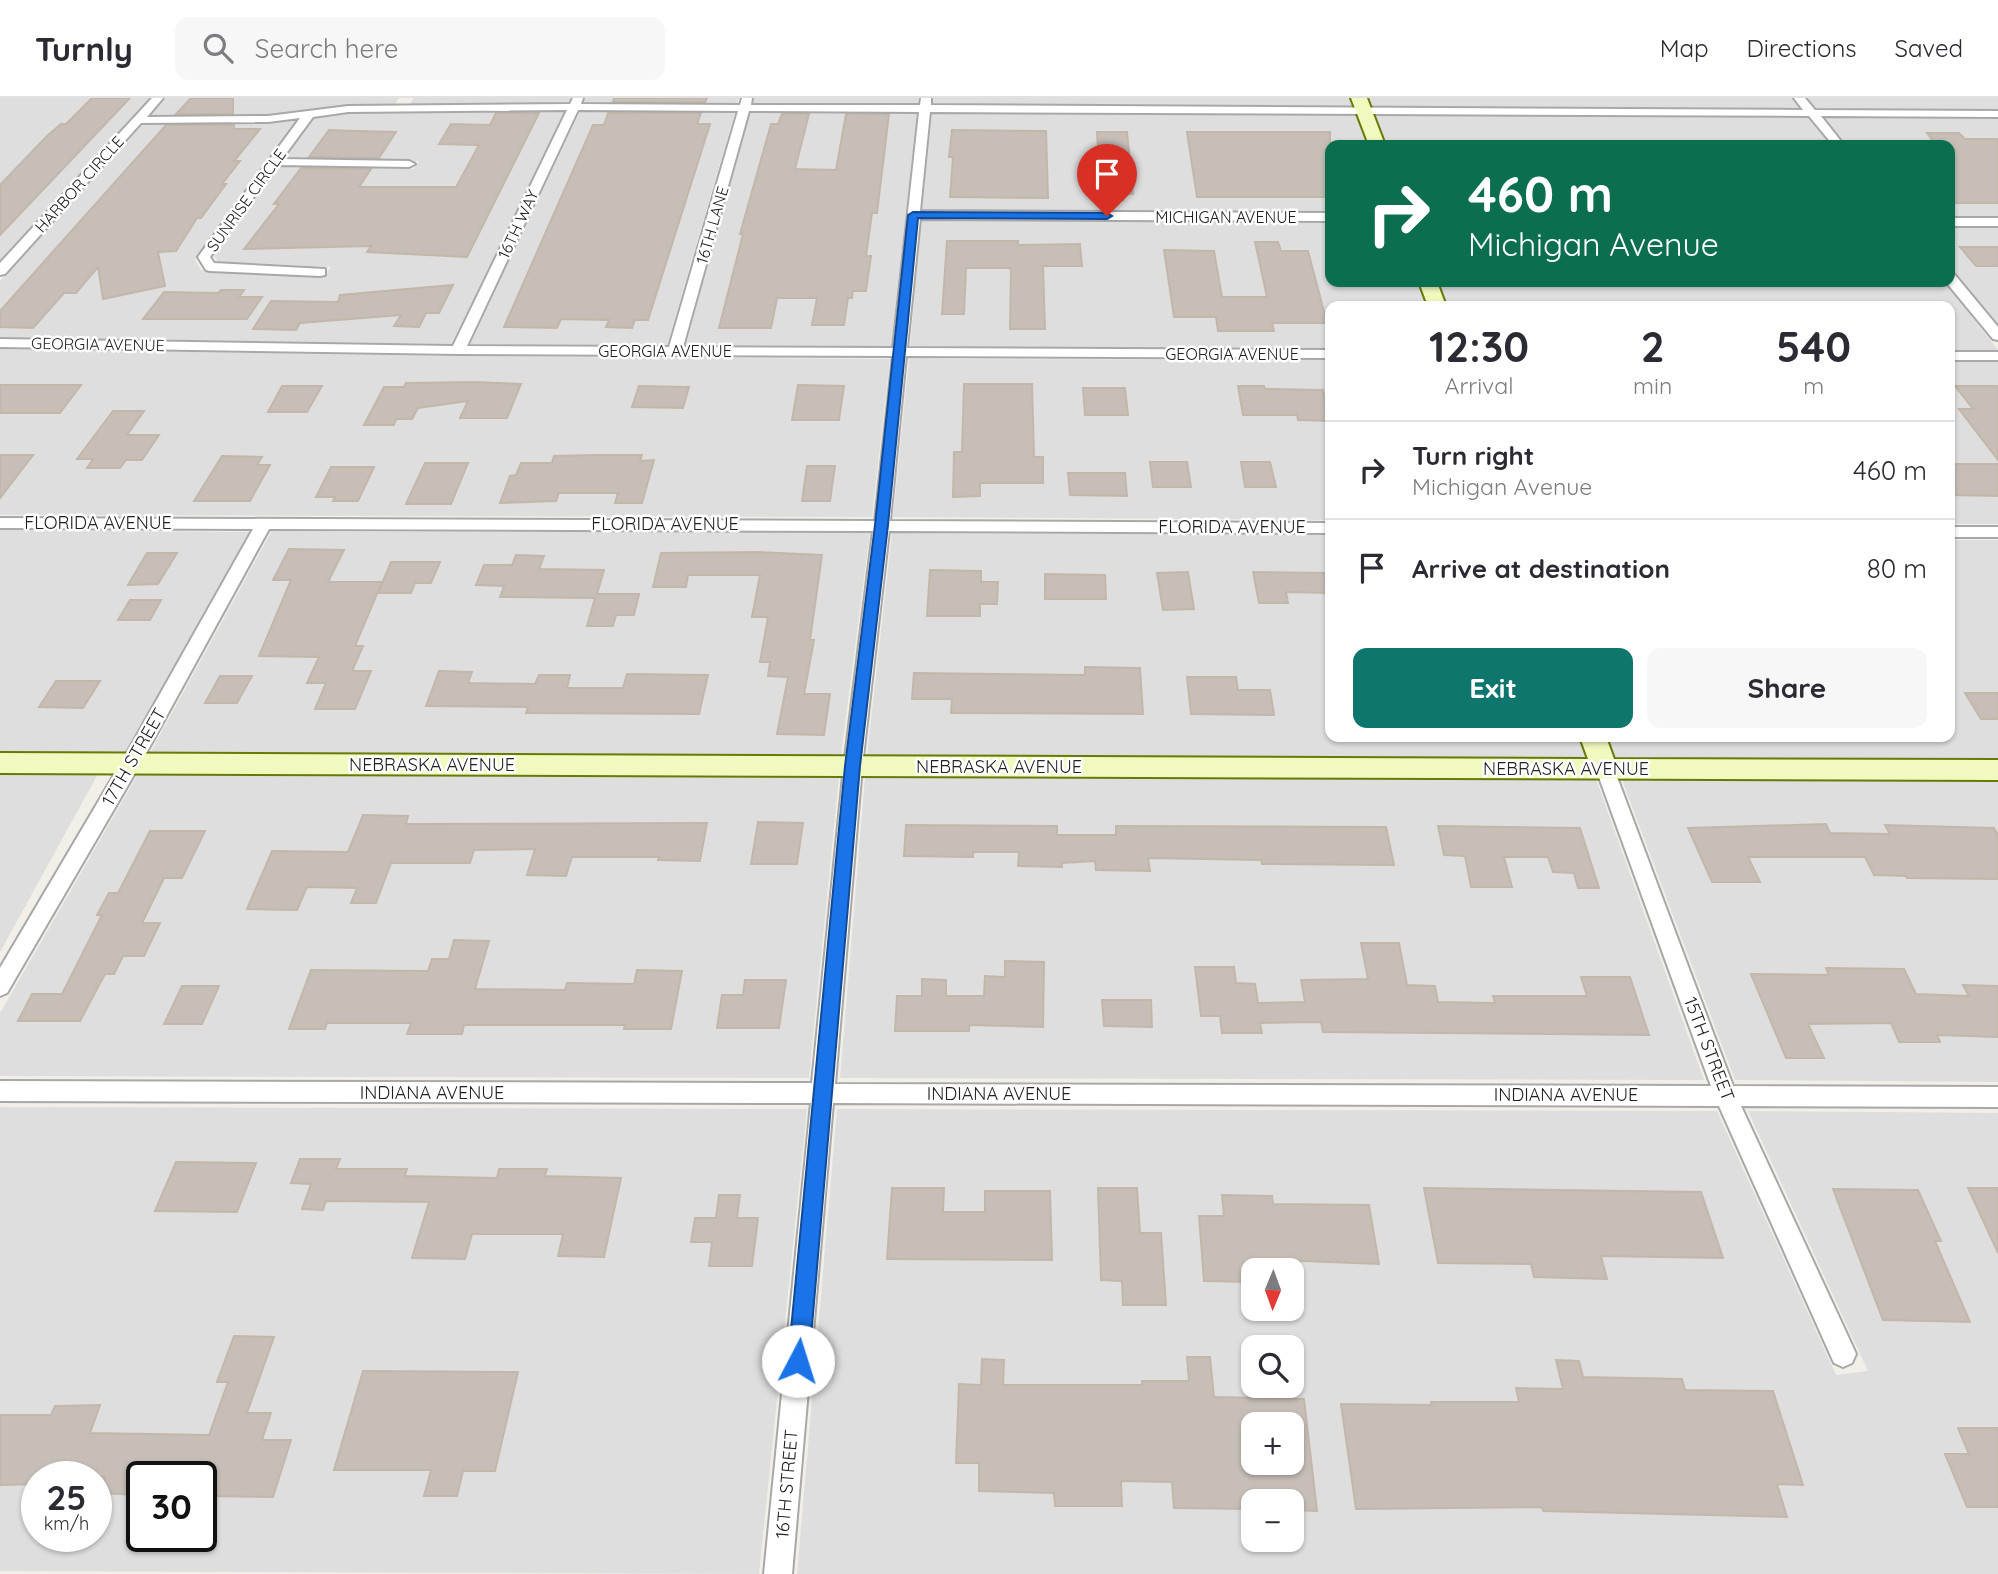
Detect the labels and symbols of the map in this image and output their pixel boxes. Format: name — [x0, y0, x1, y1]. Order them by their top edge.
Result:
street label: HARBOR CIRCLE — [30, 131, 128, 237]
pin — [1077, 144, 1137, 216]
street label: SUNRISE CIRCLE — [202, 145, 290, 255]
street label: 16TH LANE — [691, 184, 733, 266]
street label: 16TH WAY — [493, 186, 543, 262]
street label: MICHIGAN AVENUE — [1155, 207, 1297, 227]
street label: GEORGIA AVENUE — [31, 333, 165, 355]
street label: GEORGIA AVENUE — [598, 341, 732, 361]
street label: GEORGIA AVENUE — [1165, 344, 1299, 364]
street label: FLORIDA AVENUE — [24, 511, 172, 534]
street label: FLORIDA AVENUE — [591, 512, 739, 535]
street label: FLORIDA AVENUE — [1158, 515, 1306, 538]
street label: 17TH STREET — [96, 704, 171, 810]
street label: NEBRASKA AVENUE — [349, 753, 515, 776]
street label: NEBRASKA AVENUE — [916, 755, 1082, 778]
street label: NEBRASKA AVENUE — [1483, 757, 1649, 780]
street label: 15TH STREET — [1679, 994, 1740, 1104]
street label: INDIANA AVENUE — [360, 1081, 504, 1104]
street label: INDIANA AVENUE — [927, 1082, 1071, 1105]
street label: INDIANA AVENUE — [1494, 1083, 1638, 1106]
north arrow — [1241, 1258, 1304, 1321]
position arrow — [761, 1324, 835, 1398]
street label: 16TH STREET — [770, 1428, 803, 1539]
speed limit sign: 30 — [126, 1461, 217, 1552]

